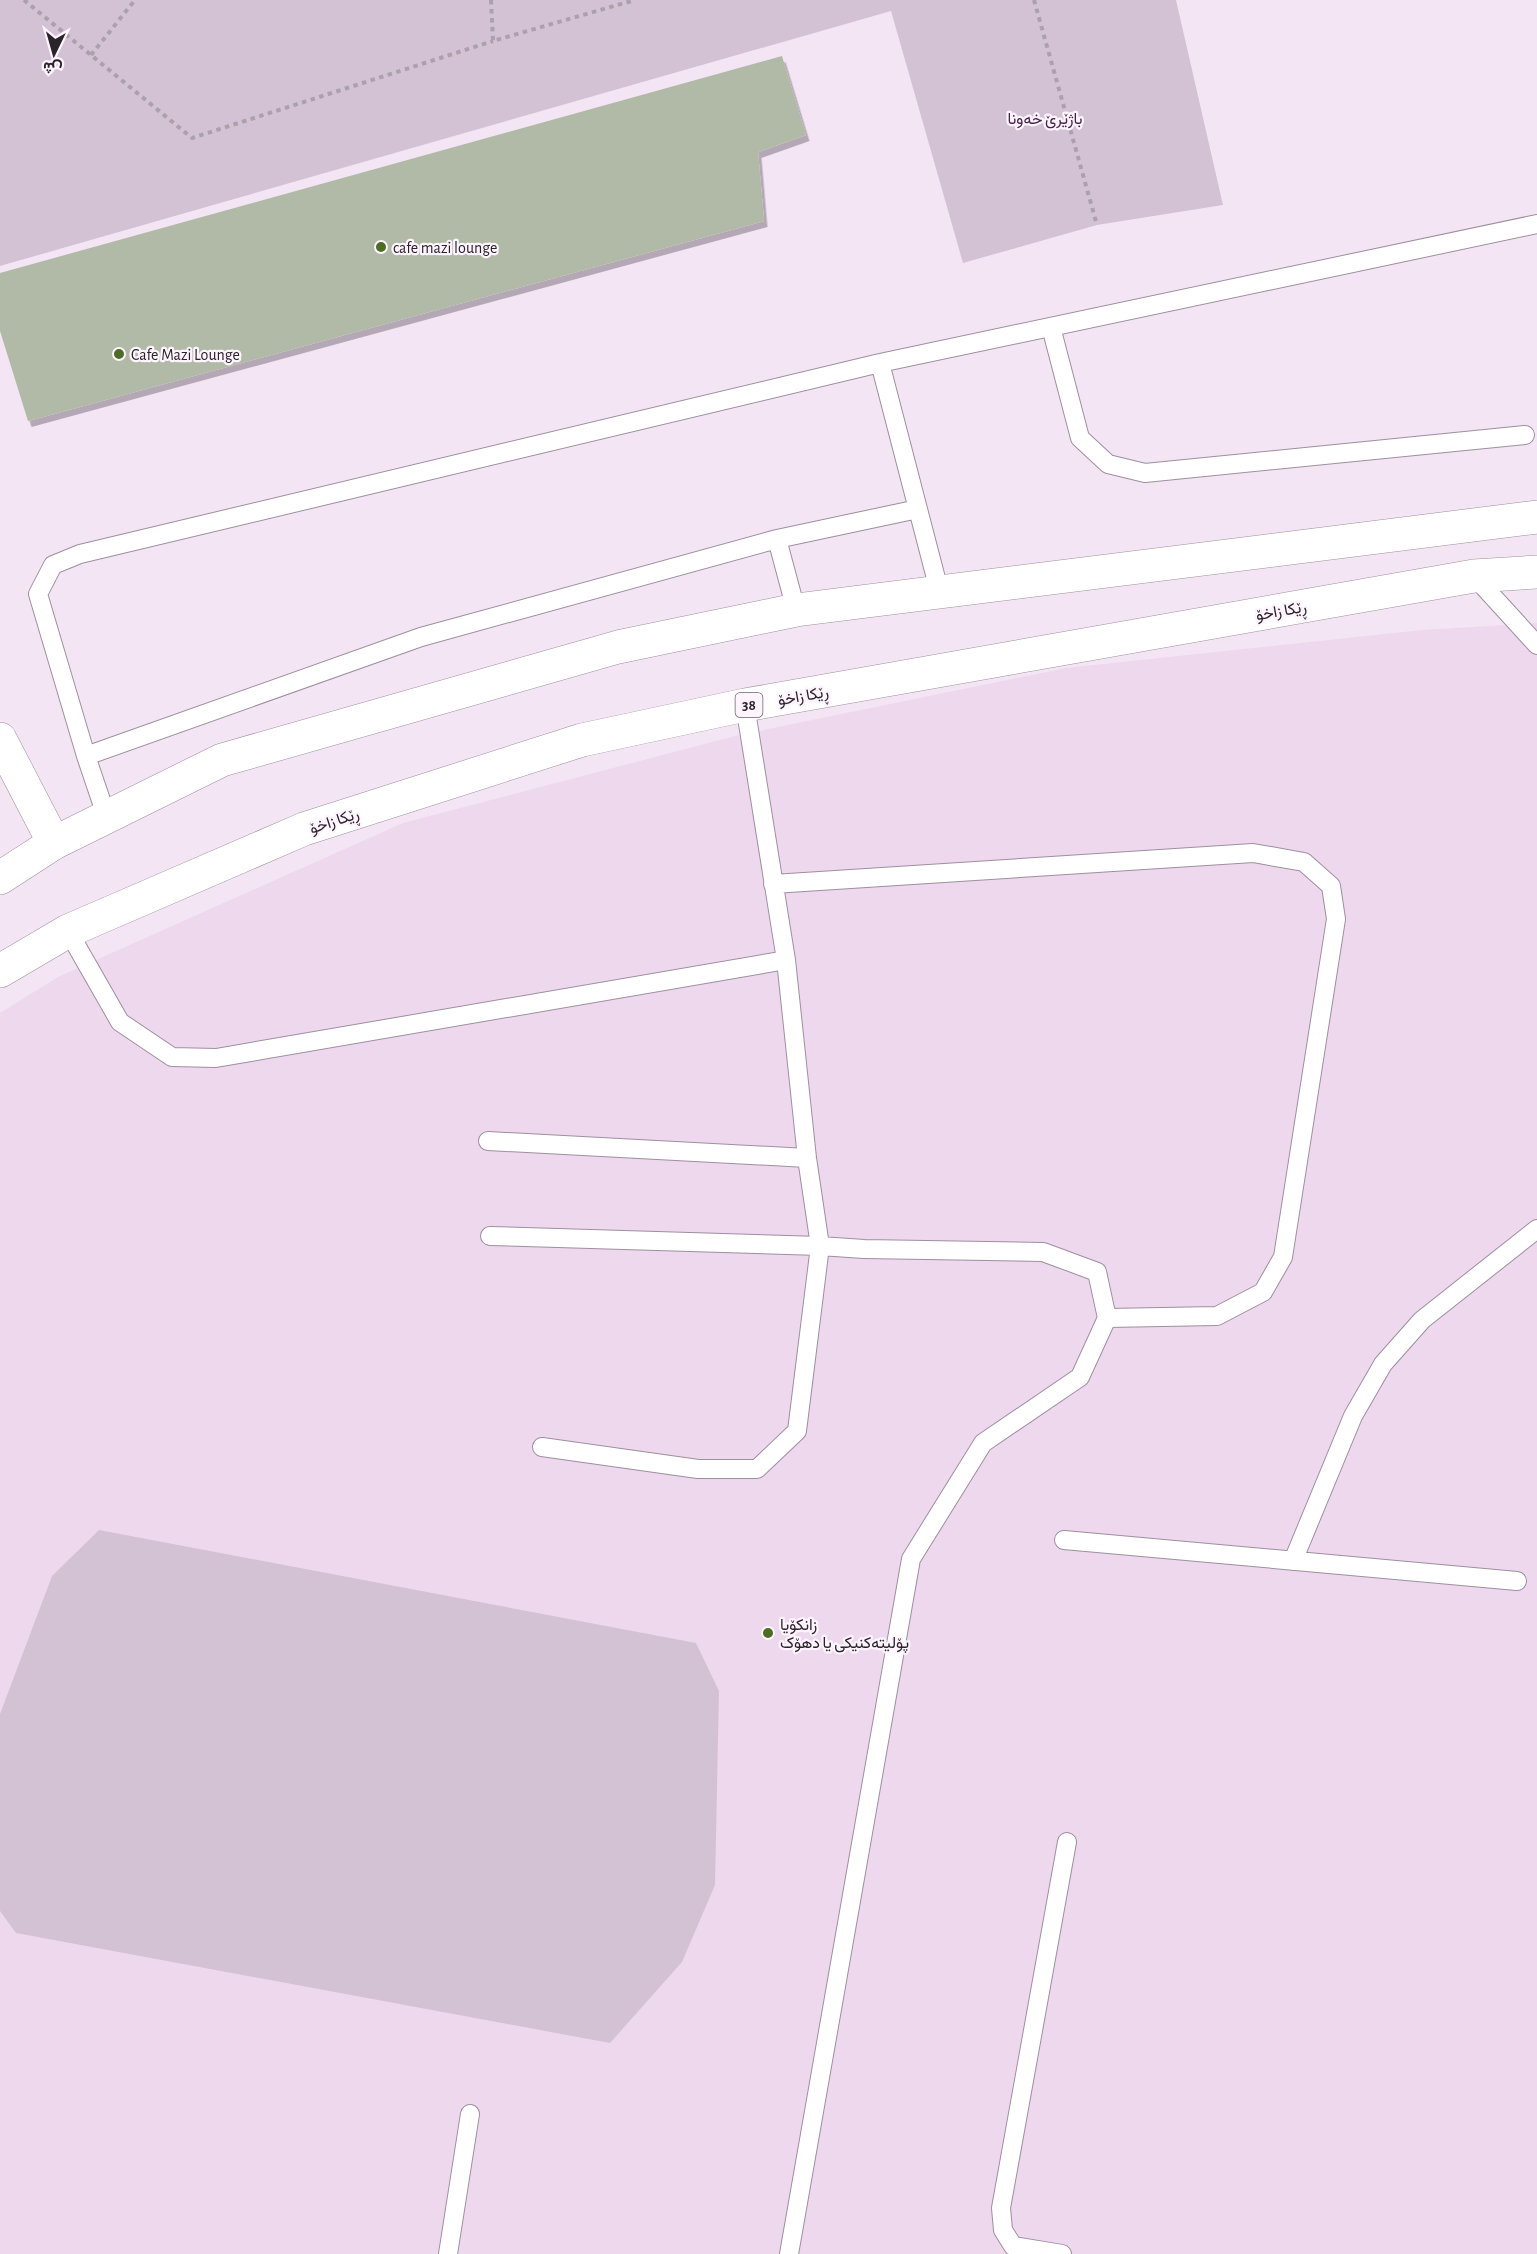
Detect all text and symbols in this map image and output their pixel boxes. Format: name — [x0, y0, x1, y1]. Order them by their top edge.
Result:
north arrow — [24, 24, 84, 84]
text: ش — [43, 58, 63, 77]
park label: باژێرێ خه‌ونا — [1008, 111, 1082, 129]
marker: cafe mazi lounge — [374, 240, 388, 254]
place label: cafe mazi lounge — [393, 240, 497, 256]
marker: Cafe Mazi Lounge — [112, 347, 126, 361]
place label: Cafe Mazi Lounge — [131, 347, 240, 363]
street label: ڕێکا زاخۆ — [1254, 599, 1309, 627]
street label: ڕێکا زاخۆ — [776, 684, 831, 712]
road number: 38 — [736, 693, 762, 717]
street label: ڕێکا زاخۆ — [307, 805, 362, 840]
place label: زانکۆیا پۆلیتەکنیکی یا دهۆک — [780, 1617, 909, 1654]
marker: زانکۆیا پۆلیتەکنیکی یا دهۆک — [761, 1626, 775, 1640]

